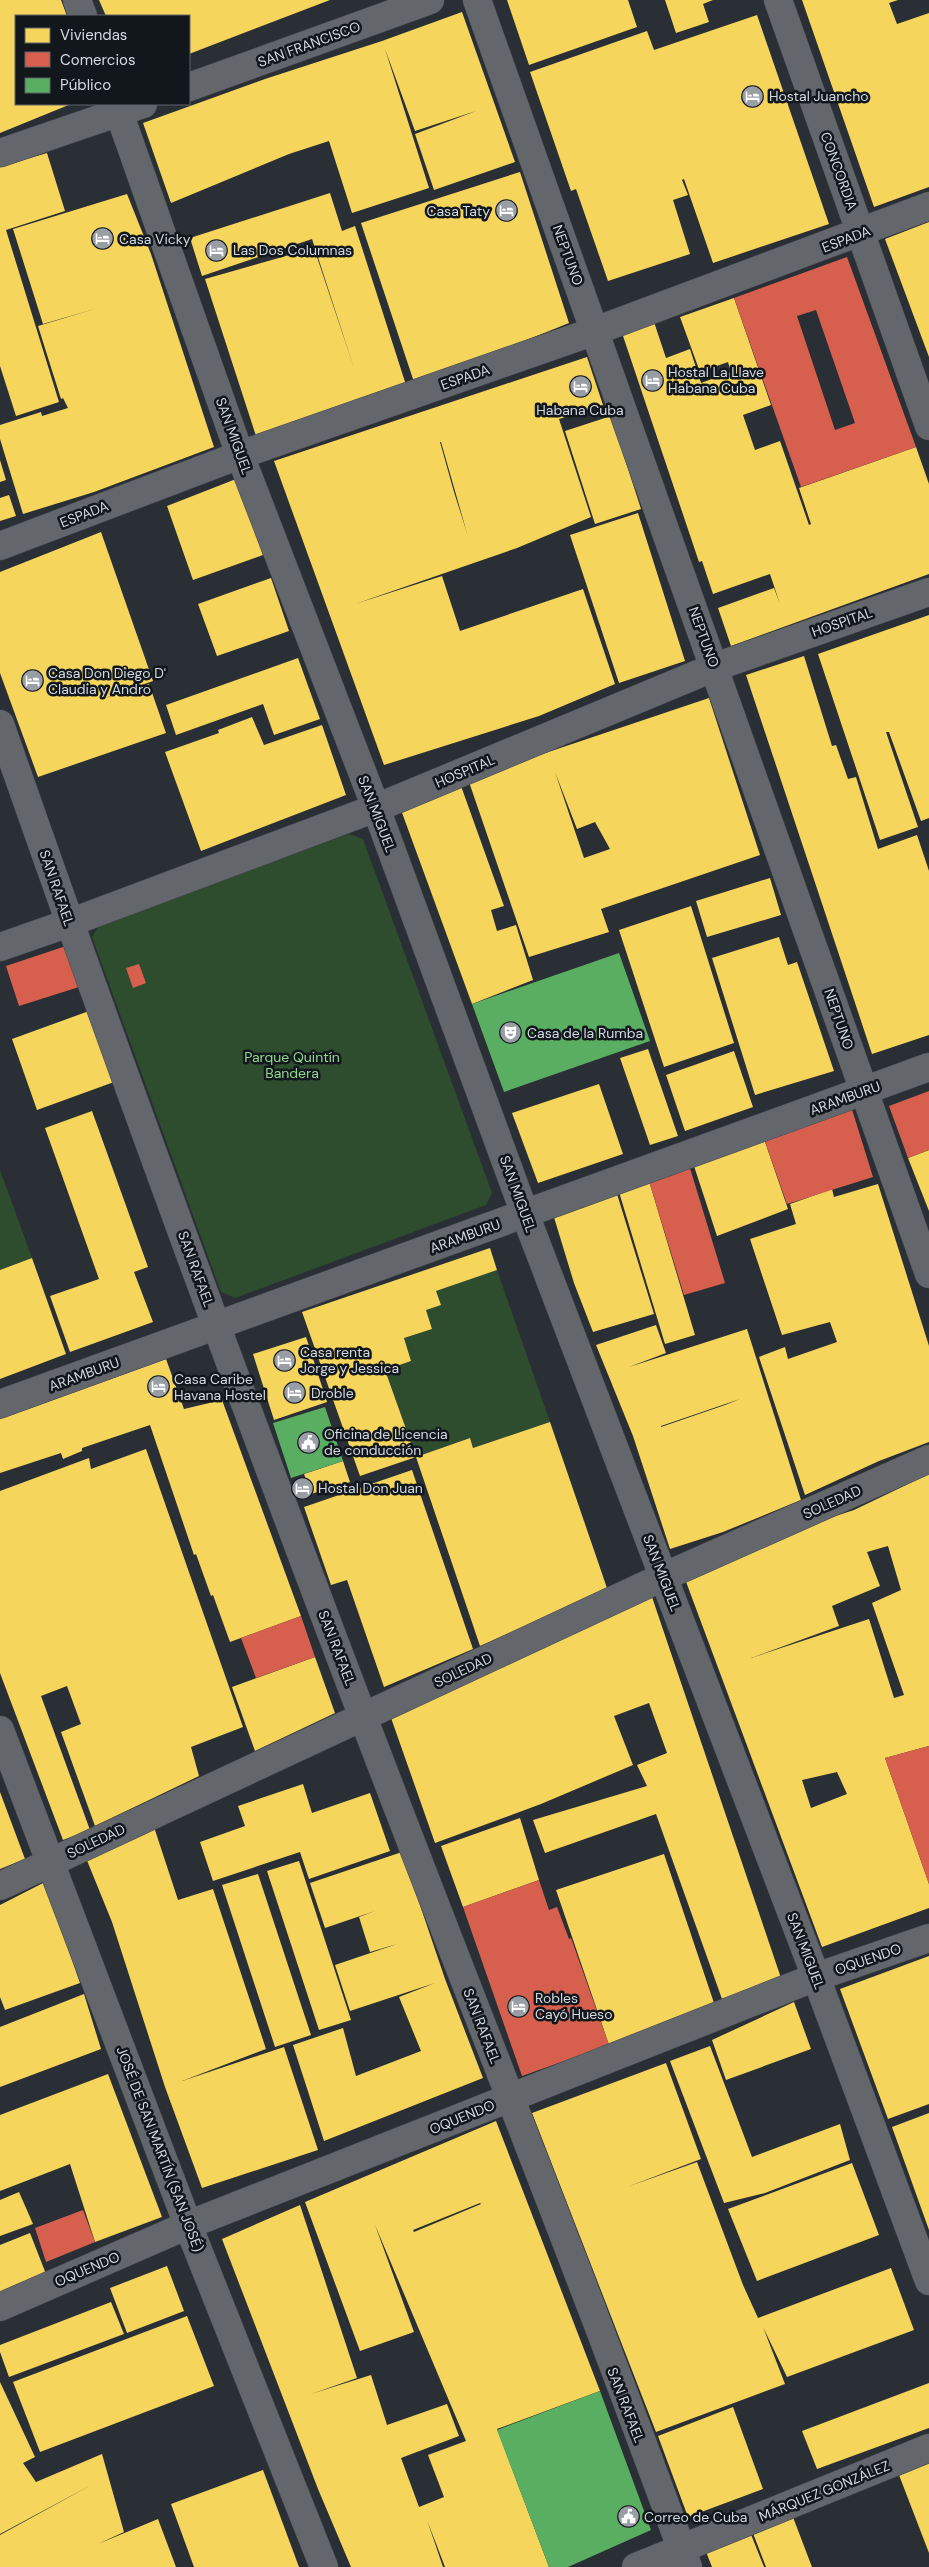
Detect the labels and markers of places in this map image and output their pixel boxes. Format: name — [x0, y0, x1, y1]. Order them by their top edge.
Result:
hotel icon: Hostal Juancho — [741, 84, 765, 108]
place label: Hostal Juancho — [769, 87, 869, 105]
hotel icon: Casa Taty — [494, 199, 518, 223]
place label: Casa Taty — [426, 202, 490, 220]
hotel icon: Casa Vicky — [91, 227, 115, 251]
place label: Casa Vicky — [119, 230, 191, 248]
hotel icon: Las Dos Columnas — [205, 238, 229, 262]
place label: Las Dos Columnas — [233, 241, 352, 259]
place label: Hostal La Llave Habana Cuba — [668, 363, 764, 397]
hotel icon: Hostal La Llave Habana Cuba — [640, 368, 664, 392]
hotel icon: Habana Cuba — [568, 375, 592, 399]
place label: Habana Cuba — [536, 401, 624, 419]
place label: Casa Don Diego D' Claudia y Andro — [48, 664, 166, 698]
hotel icon: Casa Don Diego D' Claudia y Andro — [20, 669, 44, 693]
theatre icon: Casa de la Rumba — [499, 1021, 523, 1045]
place label: Casa de la Rumba — [527, 1024, 643, 1042]
place label: Casa renta Jorge y Jessica — [300, 1343, 399, 1377]
hotel icon: Casa renta Jorge y Jessica — [272, 1348, 296, 1372]
place label: Casa Caribe Havana Hostel — [174, 1370, 266, 1404]
hotel icon: Casa Caribe Havana Hostel — [146, 1375, 170, 1399]
hotel icon: Droble — [283, 1381, 307, 1405]
place label: Droble — [311, 1384, 354, 1402]
place label: Oficina de Licencia de conducción — [324, 1425, 448, 1459]
public building icon: Oficina de Licencia de conducción — [296, 1430, 320, 1454]
hotel icon: Hostal Don Juan — [290, 1476, 314, 1500]
place label: Hostal Don Juan — [318, 1479, 423, 1497]
place label: Robles Cayó Hueso — [535, 1989, 612, 2023]
hotel icon: Robles Cayó Hueso — [507, 1994, 531, 2018]
public building icon: Correo de Cuba — [616, 2505, 640, 2529]
place label: Correo de Cuba — [644, 2508, 747, 2526]

